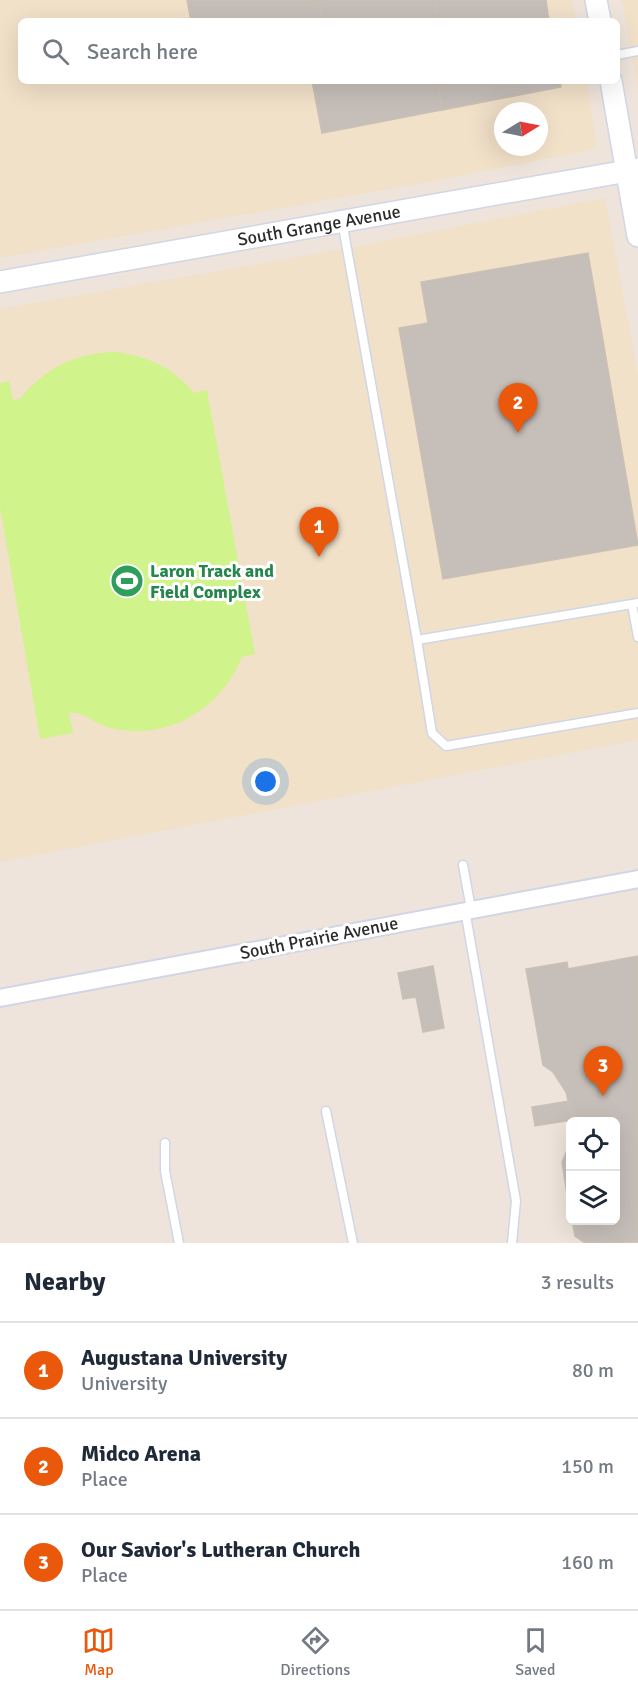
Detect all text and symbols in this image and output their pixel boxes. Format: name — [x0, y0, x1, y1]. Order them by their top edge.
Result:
search box — [18, 18, 620, 84]
icon: search — [39, 35, 72, 68]
text: Search here — [87, 38, 198, 65]
north arrow — [494, 102, 548, 156]
street label: South Grange Avenue — [236, 200, 402, 251]
pin: 2 — [498, 384, 538, 433]
pin: 1 — [300, 508, 338, 557]
place label: Laron Track and Field Complex — [150, 560, 274, 603]
sports icon: Laron Track and Field Complex — [109, 563, 145, 599]
your location — [251, 767, 280, 796]
street label: South Prairie Avenue — [238, 912, 400, 964]
pin: 3 — [584, 1046, 622, 1096]
map controls — [566, 1117, 620, 1225]
button: locate — [566, 1117, 620, 1171]
button: layers — [566, 1171, 620, 1225]
text: Nearby — [24, 1266, 105, 1298]
text: 3 results — [541, 1270, 614, 1295]
text: Augustana University — [81, 1344, 287, 1371]
text: 1 — [38, 1358, 49, 1383]
text: 80 m — [572, 1358, 614, 1383]
text: University — [81, 1371, 167, 1396]
text: Midco Arena — [81, 1440, 201, 1467]
text: 2 — [38, 1454, 49, 1479]
text: 150 m — [561, 1454, 614, 1479]
text: Place — [81, 1467, 128, 1492]
text: Our Savior's Lutheran Church — [81, 1536, 360, 1563]
text: 3 — [38, 1550, 49, 1575]
text: 160 m — [561, 1550, 614, 1575]
text: Place — [81, 1563, 128, 1588]
tab: Map — [82, 1624, 115, 1680]
tab: Directions — [280, 1624, 350, 1680]
tab: Saved — [515, 1624, 556, 1680]

